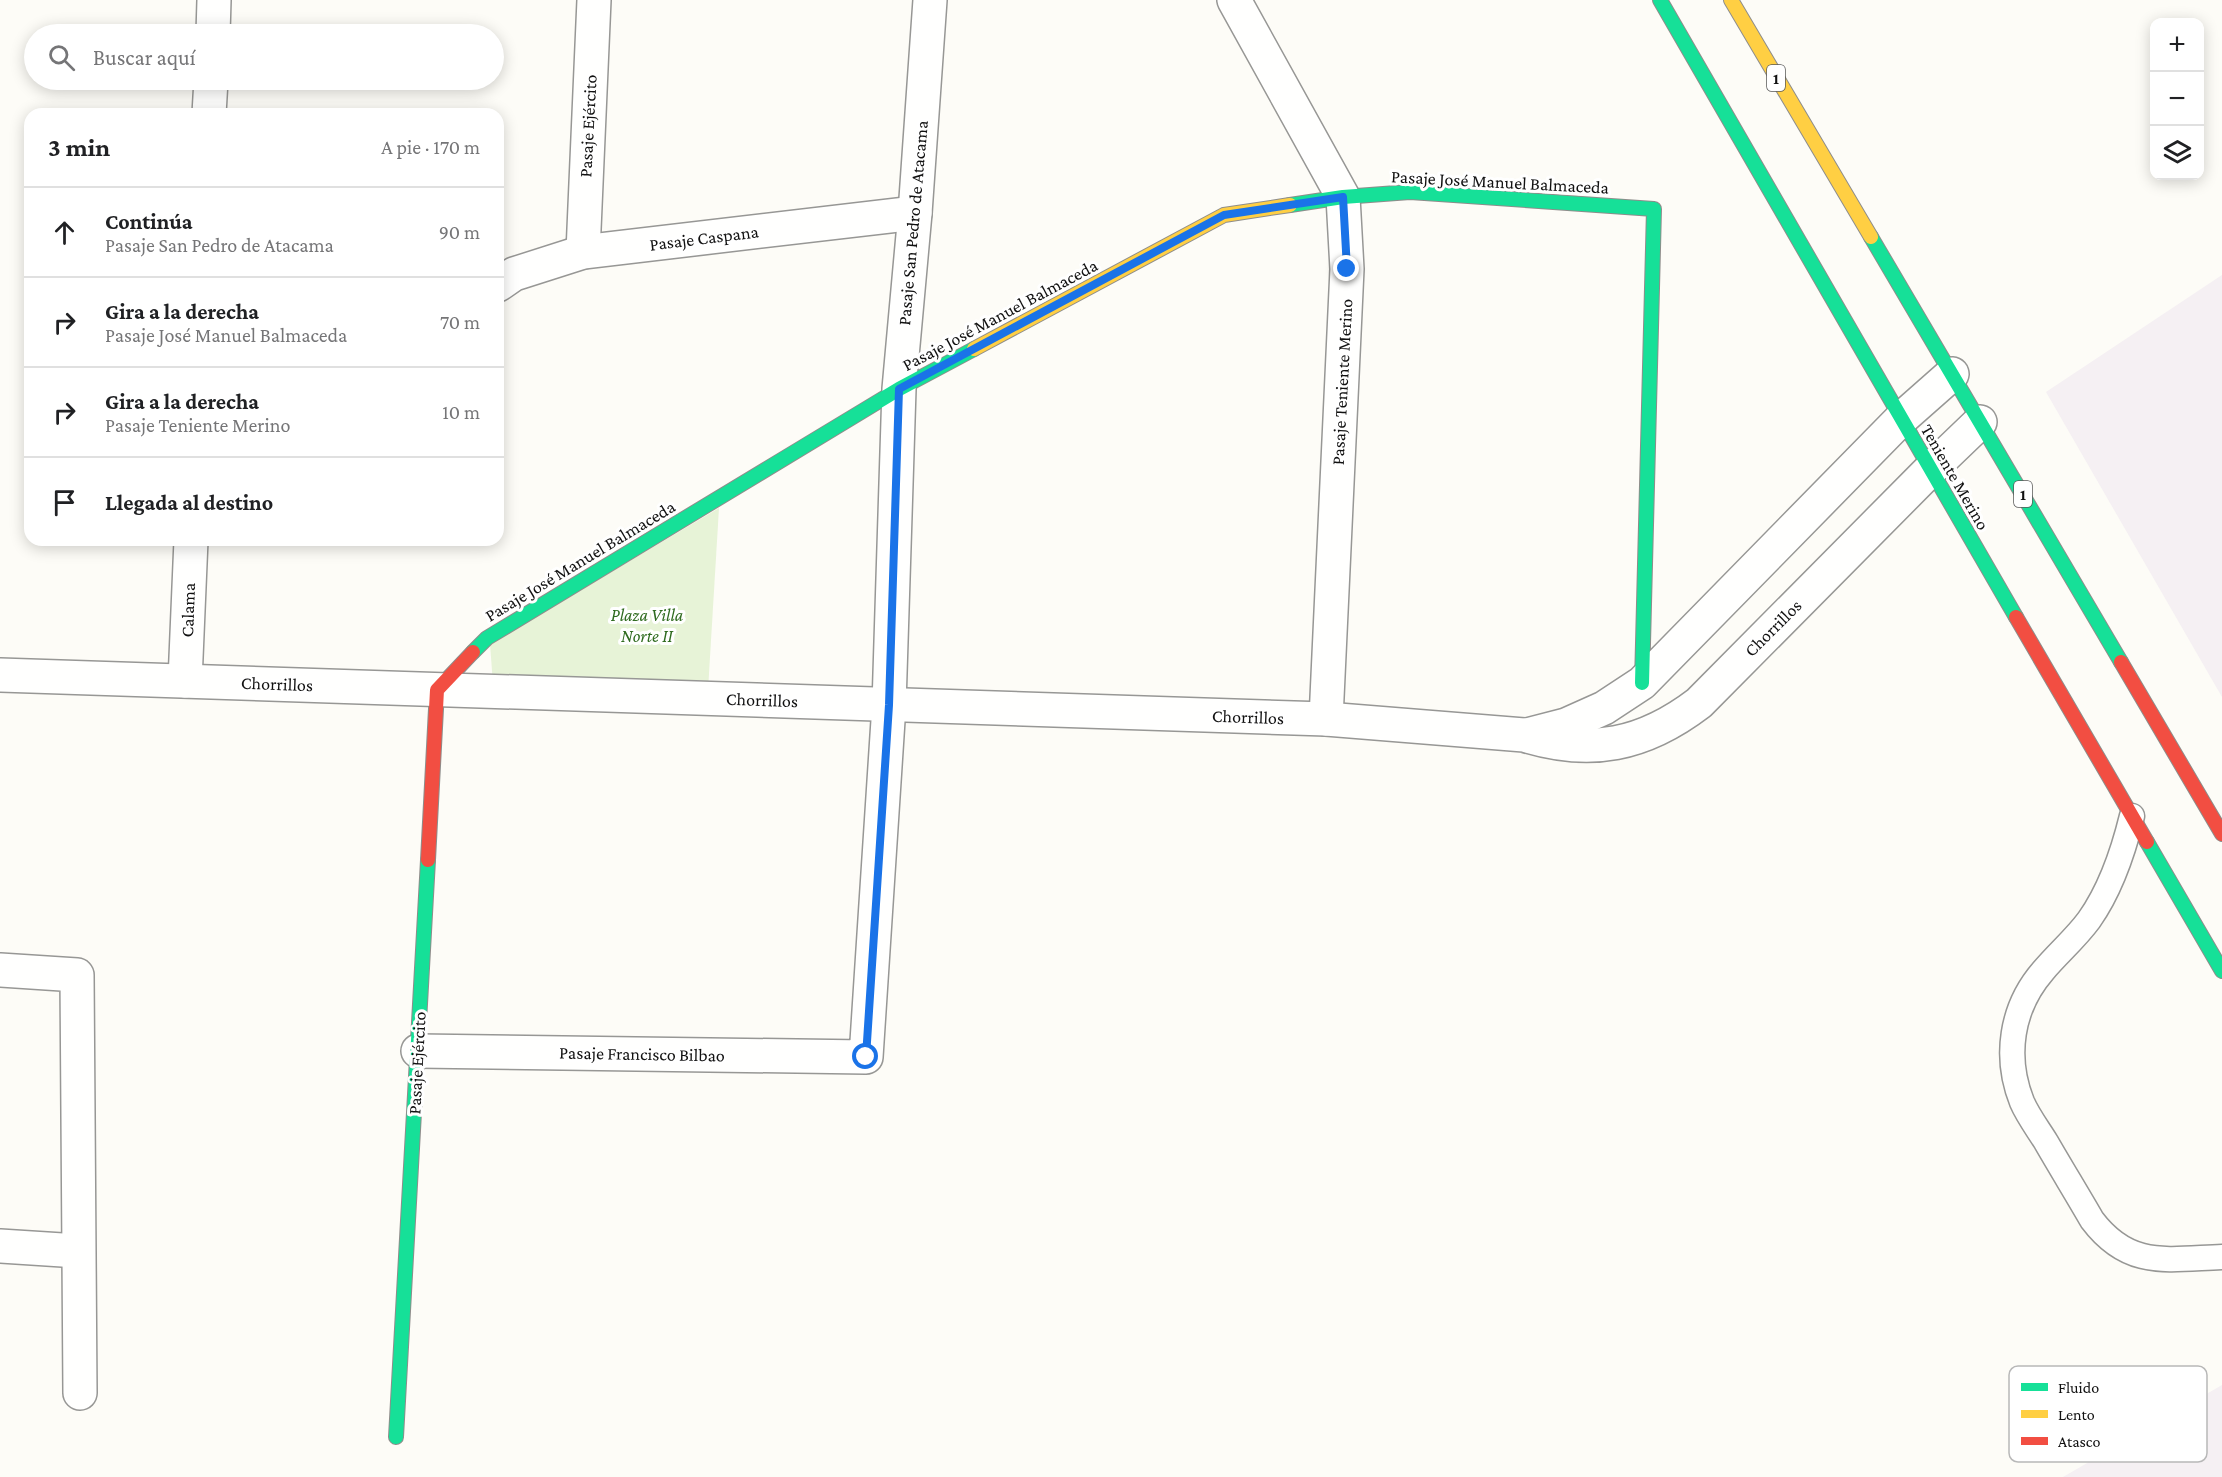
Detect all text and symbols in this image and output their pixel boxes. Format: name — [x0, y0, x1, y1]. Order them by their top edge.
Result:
map controls — [2150, 18, 2204, 180]
button: + — [2150, 18, 2204, 72]
search box — [24, 24, 504, 90]
icon: search — [45, 41, 78, 74]
text: Buscar aquí — [93, 45, 195, 70]
road number: 1 — [1767, 65, 1785, 91]
button: − — [2150, 72, 2204, 126]
street label: Pasaje Ejército — [575, 74, 602, 178]
street label: Pasaje San Pedro de Atacama — [894, 120, 933, 327]
button: layers — [2150, 126, 2204, 180]
text: 3 min — [48, 133, 110, 162]
text: A pie · 170 m — [381, 136, 480, 158]
street label: Pasaje José Manuel Balmaceda — [1391, 166, 1609, 199]
text: Continúa — [105, 209, 192, 234]
icon: ahead — [48, 216, 81, 249]
text: 90 m — [439, 221, 480, 243]
street label: Pasaje Caspana — [648, 221, 760, 256]
text: Pasaje San Pedro de Atacama — [105, 234, 334, 256]
street label: Pasaje José Manuel Balmaceda — [899, 255, 1101, 376]
route end — [1333, 255, 1359, 281]
street label: Pasaje Teniente Merino — [1328, 298, 1357, 466]
text: Gira a la derecha — [105, 299, 259, 324]
icon: right — [48, 306, 81, 339]
text: 70 m — [440, 311, 480, 333]
text: Pasaje José Manuel Balmaceda — [105, 324, 347, 346]
text: Gira a la derecha — [105, 389, 259, 414]
icon: right — [48, 396, 81, 429]
text: 10 m — [442, 401, 480, 423]
text: Pasaje Teniente Merino — [105, 414, 290, 436]
street label: Teniente Merino — [1917, 421, 1993, 533]
road number: 1 — [2014, 481, 2032, 507]
icon: arrive — [48, 486, 81, 519]
text: Llegada al destino — [105, 490, 273, 515]
street label: Pasaje José Manuel Balmaceda — [481, 496, 679, 627]
street label: Calama — [177, 582, 199, 638]
street label: Chorrillos — [1740, 595, 1806, 661]
park label: Plaza Villa Norte II — [611, 605, 684, 646]
street label: Chorrillos — [241, 673, 313, 695]
street label: Chorrillos — [726, 689, 798, 711]
street label: Chorrillos — [1212, 706, 1284, 728]
street label: Pasaje Ejército — [404, 1011, 431, 1115]
street label: Pasaje Francisco Bilbao — [559, 1043, 725, 1066]
route start — [852, 1043, 878, 1069]
legend — [2009, 1366, 2207, 1462]
text: Fluido — [2058, 1379, 2099, 1396]
text: Lento — [2058, 1406, 2095, 1423]
text: Atasco — [2058, 1433, 2100, 1450]

